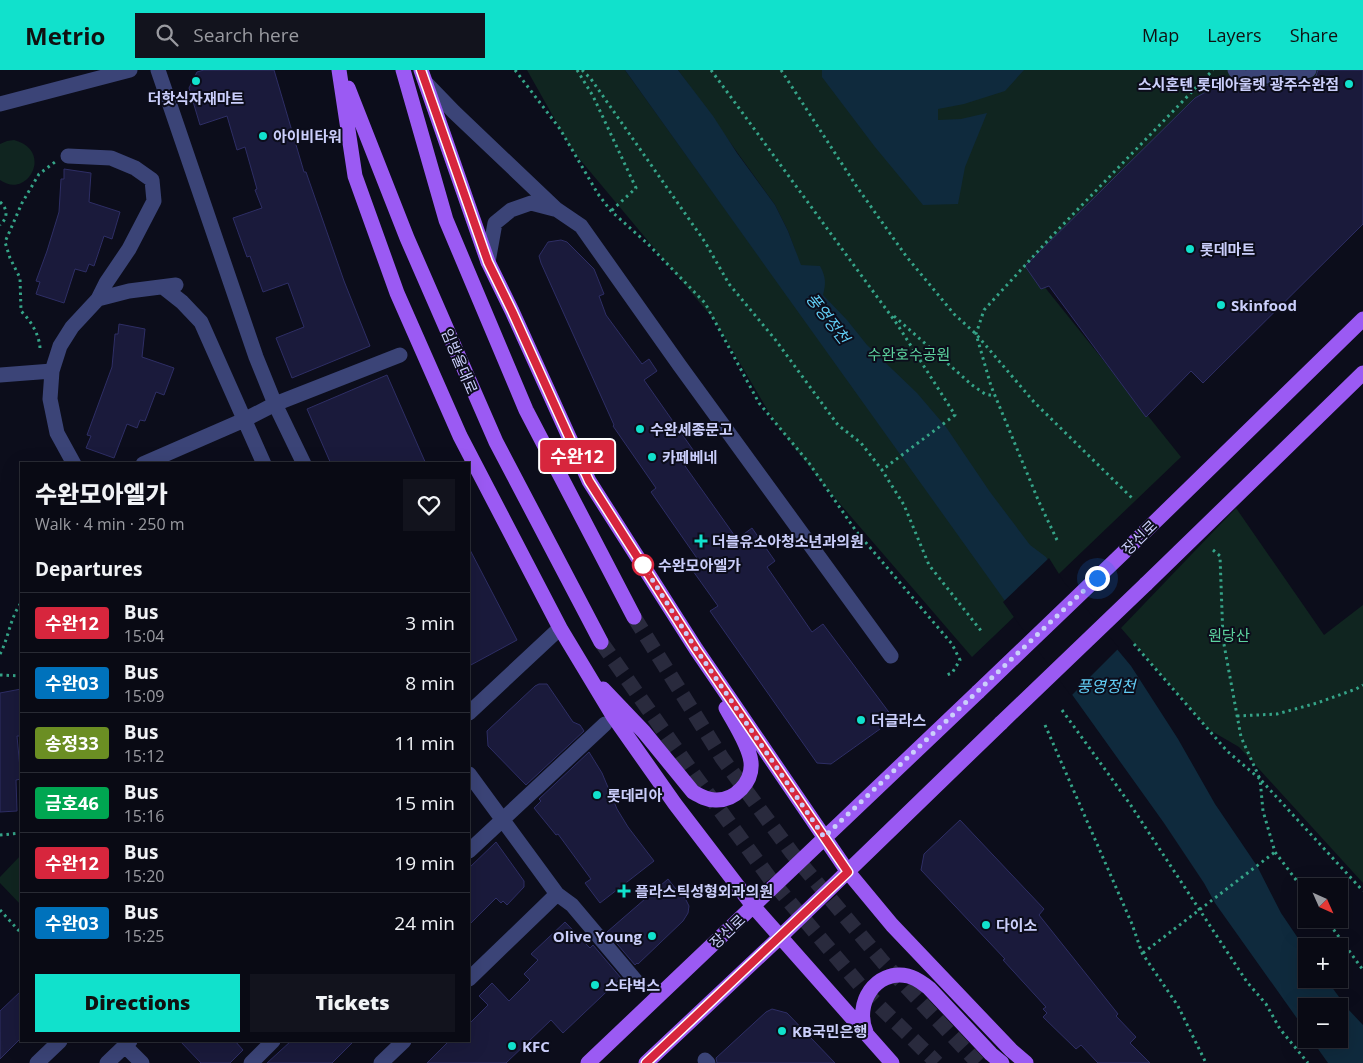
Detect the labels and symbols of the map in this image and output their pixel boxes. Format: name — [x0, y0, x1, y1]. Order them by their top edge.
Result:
place label: 스시혼텐 롯데아울렛 광주수완점 — [1138, 74, 1339, 94]
marker: 더핫식자재마트 — [190, 75, 202, 87]
marker: 스시혼텐 롯데아울렛 광주수완점 — [1343, 78, 1355, 90]
place label: 더핫식자재마트 — [148, 88, 244, 108]
place label: 아이비타워 — [273, 126, 342, 146]
marker: 아이비타워 — [257, 130, 269, 142]
place label: 롯데마트 — [1200, 239, 1255, 259]
marker: 롯데마트 — [1184, 243, 1196, 255]
water label: 풍영정천 — [801, 288, 856, 350]
place label: Skinfood — [1231, 295, 1297, 315]
marker: Skinfood — [1215, 299, 1227, 311]
street label: 임방울대로 — [437, 325, 483, 397]
park label: 수완호수공원 — [868, 344, 950, 364]
place label: 수완세종문고 — [650, 419, 733, 439]
marker: 수완세종문고 — [634, 423, 646, 435]
line badge: 수완12 — [542, 440, 612, 472]
place label: 카페베네 — [662, 447, 717, 467]
marker: 카페베네 — [646, 451, 658, 463]
street label: 장신로 — [1117, 515, 1161, 559]
place label: 더블유소아청소년과의원 — [712, 531, 864, 551]
marker: 더블유소아청소년과의원 — [694, 534, 708, 548]
marker: 수완모아엘가 — [632, 554, 654, 576]
place label: 수완모아엘가 — [658, 555, 741, 575]
your location — [1085, 566, 1110, 591]
park label: 원당산 — [1208, 625, 1250, 645]
water label: 풍영정천 — [1077, 675, 1138, 697]
place label: 더글라스 — [871, 710, 926, 730]
marker: 더글라스 — [855, 714, 867, 726]
place label: 롯데리아 — [607, 785, 662, 805]
marker: 롯데리아 — [591, 789, 603, 801]
north arrow — [1298, 878, 1348, 928]
place label: 플라스틱성형외과의원 — [635, 881, 773, 901]
marker: 플라스틱성형외과의원 — [617, 884, 631, 898]
street label: 장신로 — [705, 910, 749, 952]
place label: 다이소 — [996, 915, 1038, 935]
marker: 다이소 — [980, 919, 992, 931]
place label: Olive Young — [553, 926, 643, 946]
marker: Olive Young — [646, 930, 658, 942]
place label: 스타벅스 — [605, 975, 660, 995]
marker: 스타벅스 — [589, 979, 601, 991]
place label: KB국민은행 — [792, 1021, 867, 1041]
marker: KB국민은행 — [776, 1025, 788, 1037]
place label: KFC — [522, 1036, 550, 1056]
marker: KFC — [506, 1040, 518, 1052]

